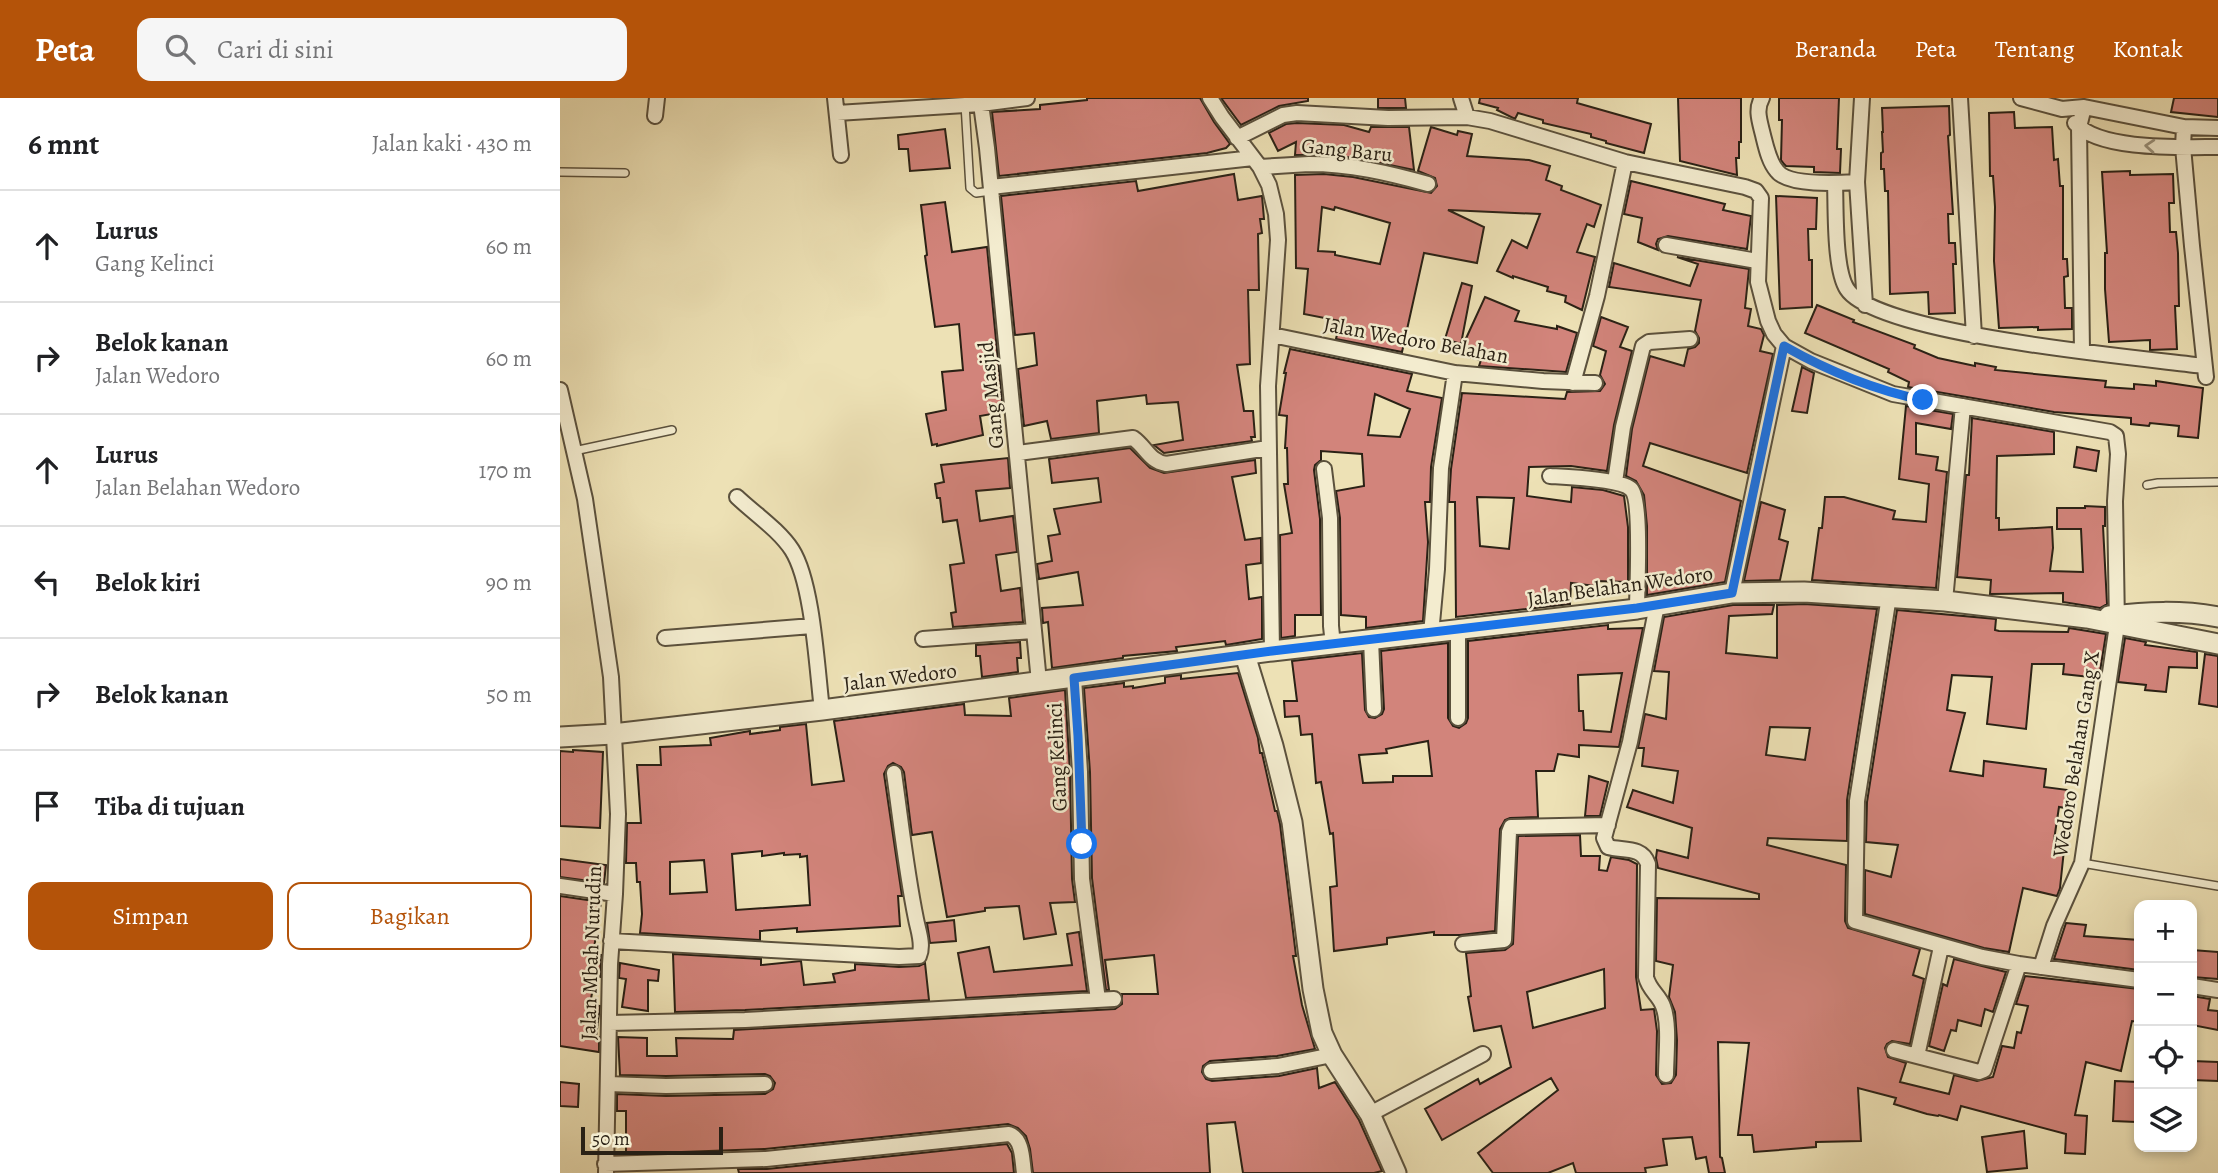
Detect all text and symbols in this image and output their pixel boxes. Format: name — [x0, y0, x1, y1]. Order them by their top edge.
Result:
search box — [137, 18, 627, 81]
text: Peta — [35, 27, 95, 72]
icon: search — [161, 30, 199, 68]
text: Cari di sini — [217, 32, 334, 67]
text: Beranda — [1794, 33, 1877, 65]
text: Peta — [1915, 33, 1957, 65]
text: Tentang — [1995, 33, 2075, 65]
text: Kontak — [2113, 33, 2183, 65]
text: 6 mnt — [28, 124, 99, 164]
text: Jalan kaki · 430 m — [372, 128, 532, 159]
street label: Gang Baru — [1300, 131, 1395, 169]
one-way arrow — [2144, 138, 2155, 153]
text: Lurus — [95, 213, 158, 248]
icon: ahead — [28, 227, 66, 265]
text: 60 m — [485, 231, 532, 262]
text: Gang Kelinci — [95, 248, 215, 279]
street label: Jalan Wedoro Belahan — [1321, 310, 1511, 370]
text: Belok kanan — [95, 325, 229, 360]
icon: right — [28, 339, 66, 377]
street label: Gang Masjid — [971, 339, 1011, 450]
text: 60 m — [485, 343, 532, 374]
text: Jalan Wedoro — [95, 360, 220, 391]
route end — [1907, 384, 1938, 415]
text: Lurus — [95, 437, 158, 472]
icon: ahead — [28, 451, 66, 489]
text: 170 m — [479, 455, 532, 486]
text: Jalan Belahan Wedoro — [95, 472, 300, 503]
street label: Jalan Belahan Wedoro — [1525, 559, 1715, 613]
icon: left — [28, 563, 66, 601]
text: Belok kiri — [95, 565, 201, 600]
text: 90 m — [486, 567, 532, 598]
street label: Wedoro Belahan Gang X — [2046, 649, 2106, 860]
street label: Jalan Wedoro — [842, 656, 958, 698]
icon: right — [28, 675, 66, 713]
text: Belok kanan — [95, 677, 229, 712]
text: 50 m — [486, 679, 532, 710]
street label: Gang Kelinci — [1040, 702, 1074, 812]
icon: arrive — [28, 787, 66, 825]
text: Tiba di tujuan — [95, 789, 245, 824]
route start — [1066, 828, 1097, 859]
street label: Jalan Mbah Nurudin — [574, 865, 608, 1041]
button: Simpan — [28, 882, 273, 950]
button: Bagikan — [287, 882, 532, 950]
map controls — [2134, 900, 2197, 1152]
button: + — [2134, 900, 2197, 963]
button: − — [2134, 963, 2197, 1026]
button: locate — [2134, 1026, 2197, 1089]
button: layers — [2134, 1089, 2197, 1152]
scale bar — [581, 1124, 723, 1156]
text: 50 m — [592, 1126, 630, 1152]

